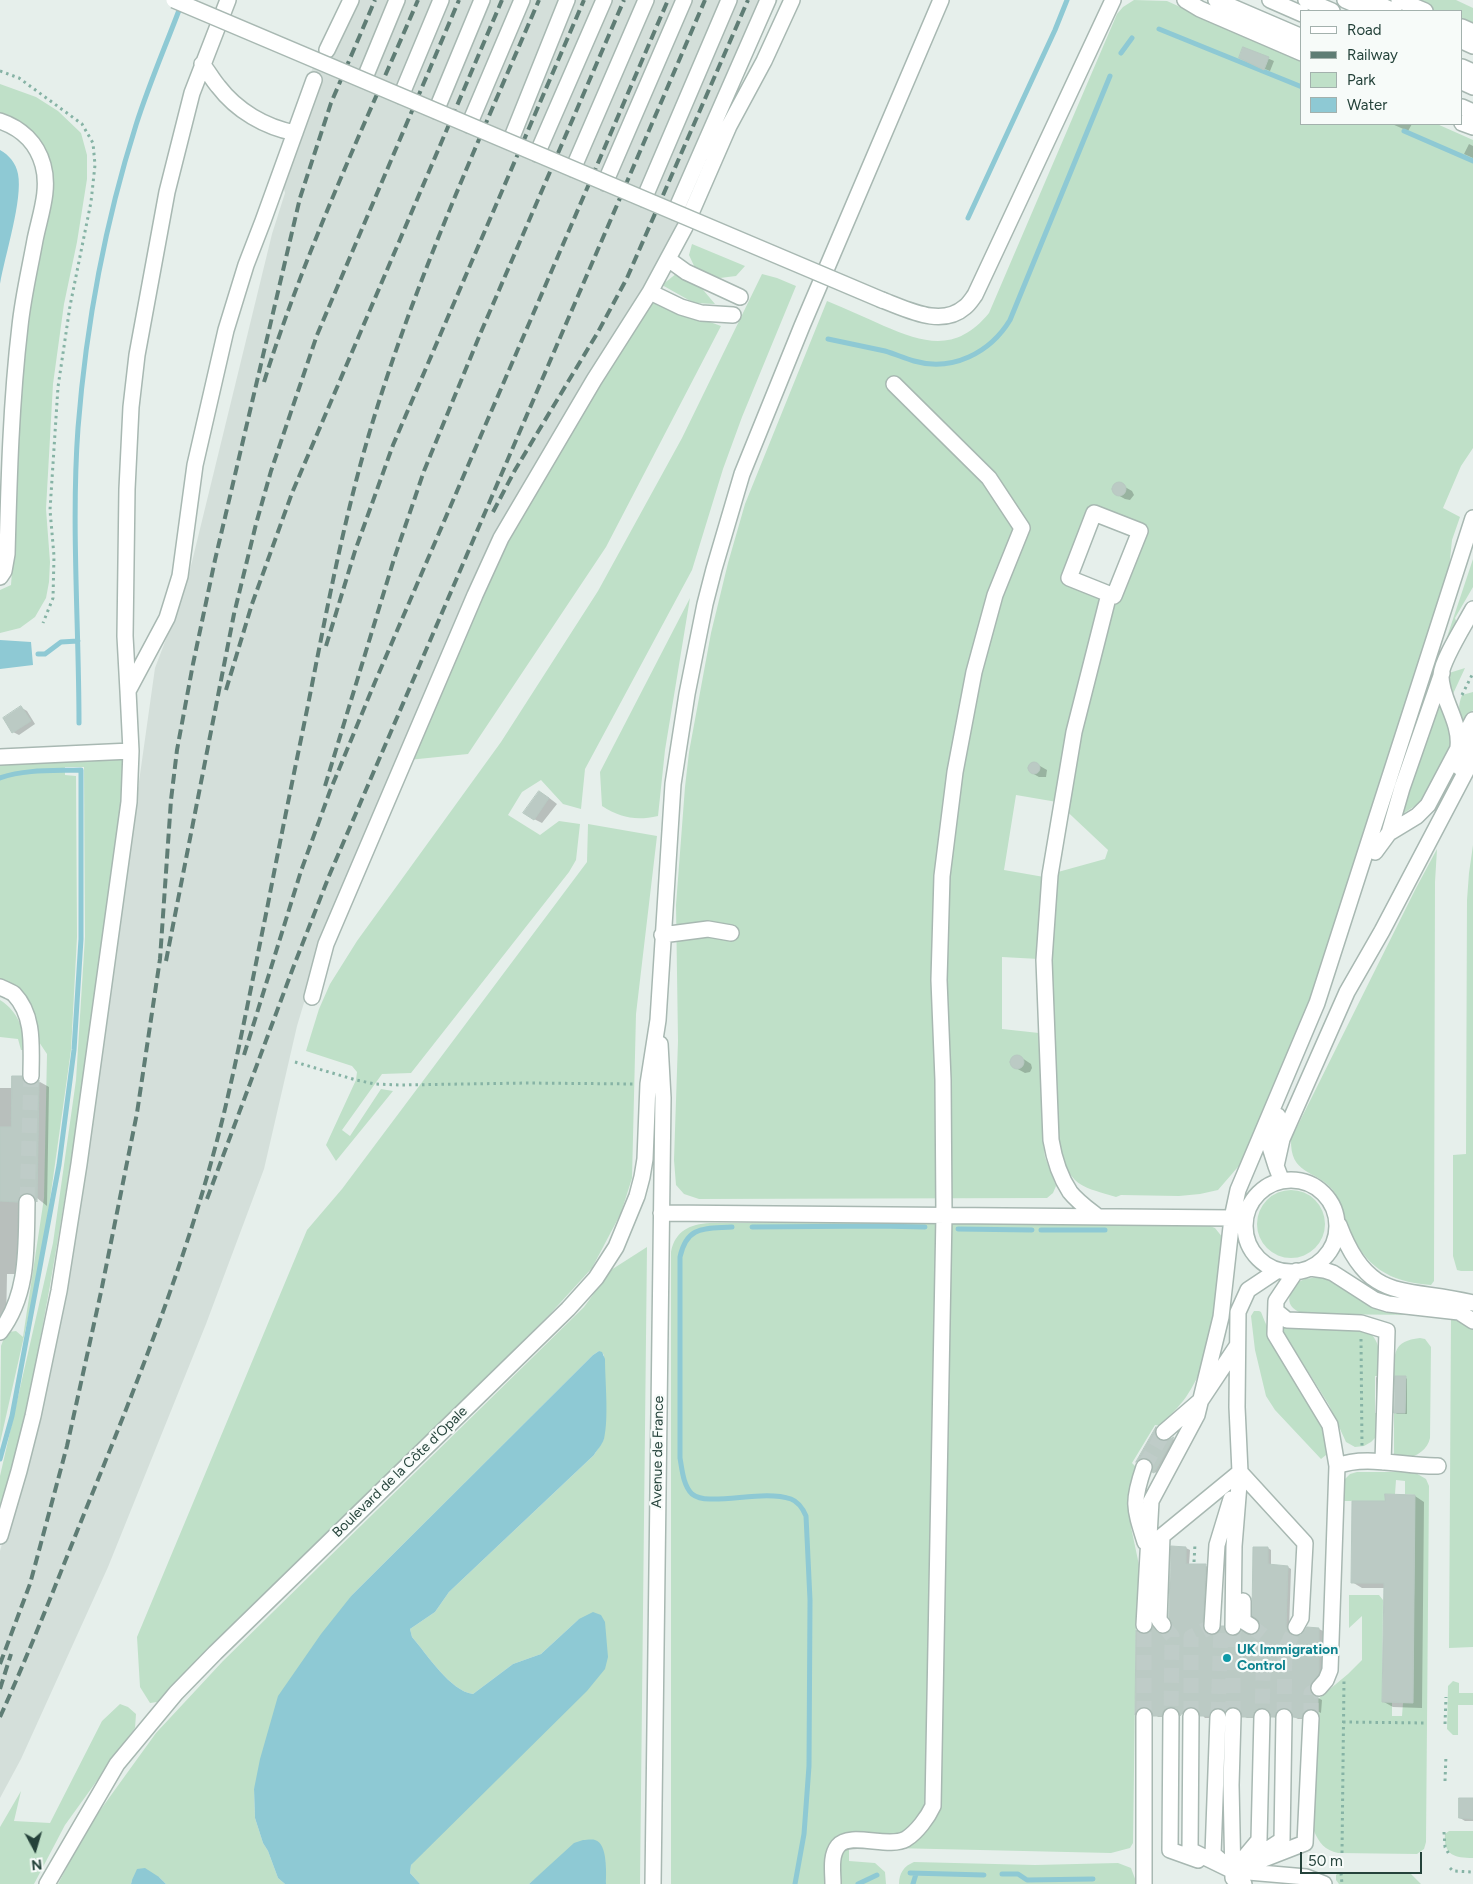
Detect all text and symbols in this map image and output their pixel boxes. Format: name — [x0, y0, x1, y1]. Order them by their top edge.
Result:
legend — [1300, 10, 1463, 125]
text: Road — [1347, 21, 1382, 39]
text: Railway — [1347, 46, 1398, 64]
text: Park — [1347, 71, 1376, 89]
text: Water — [1347, 96, 1387, 114]
street label: Avenue de France — [649, 1396, 667, 1508]
street label: Boulevard de la Côte d'Opale — [329, 1403, 471, 1541]
place label: UK Immigration Control — [1237, 1642, 1338, 1674]
marker: UK Immigration Control — [1221, 1652, 1233, 1664]
north arrow — [10, 1824, 60, 1874]
scale bar — [1303, 1842, 1426, 1874]
text: 50 m — [1308, 1852, 1343, 1870]
text: N — [30, 1855, 43, 1873]

